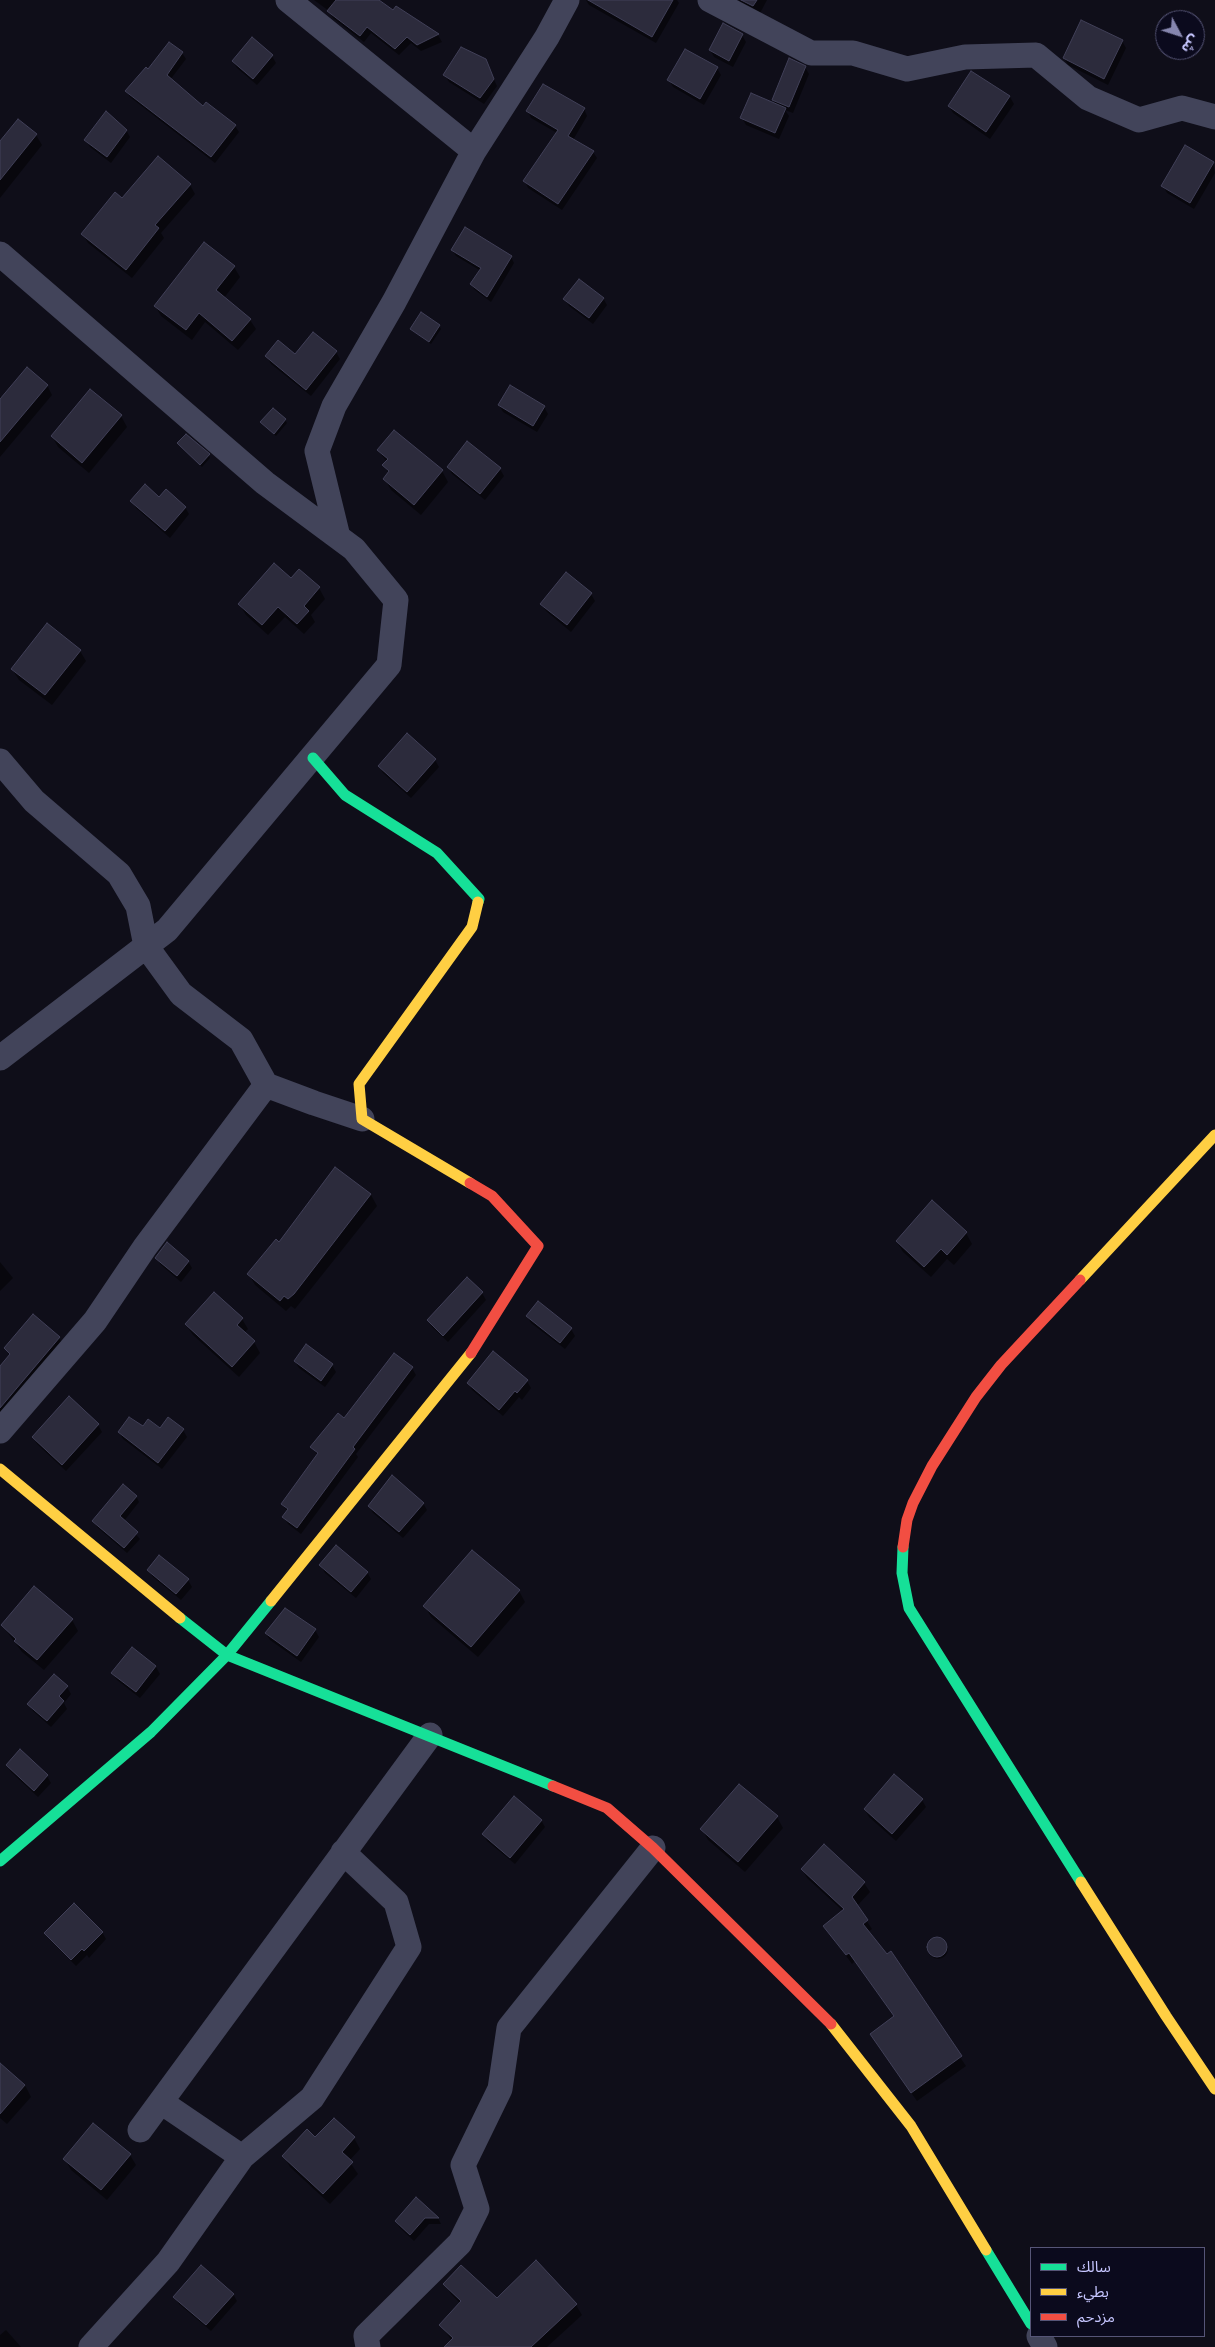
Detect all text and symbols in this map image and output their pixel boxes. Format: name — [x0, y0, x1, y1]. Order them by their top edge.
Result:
north arrow — [1155, 10, 1205, 60]
text: ش — [1178, 31, 1205, 58]
legend — [1030, 2247, 1205, 2337]
text: سالك — [1077, 2256, 1111, 2276]
text: بطيء — [1077, 2281, 1109, 2301]
text: مزدحم — [1077, 2306, 1115, 2326]

